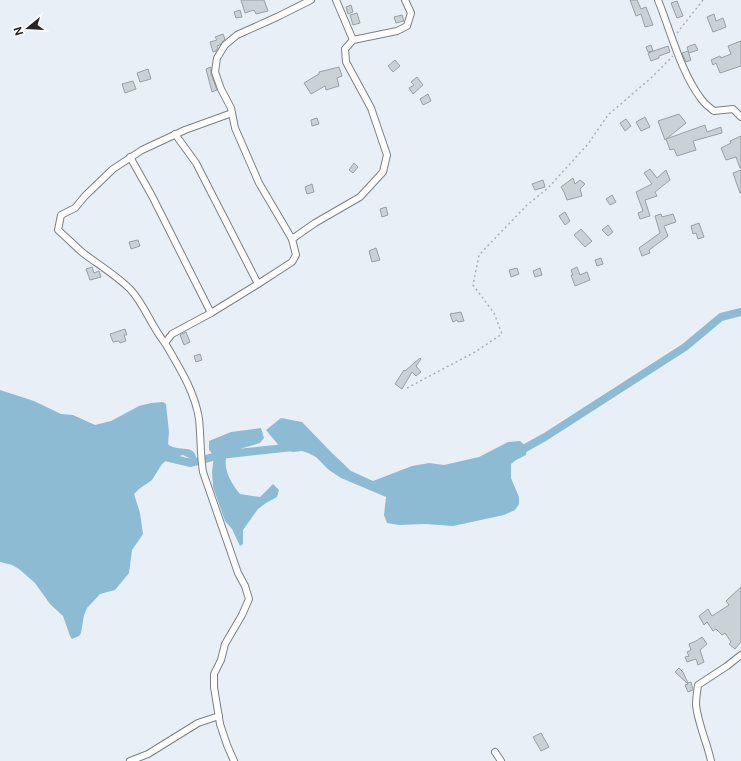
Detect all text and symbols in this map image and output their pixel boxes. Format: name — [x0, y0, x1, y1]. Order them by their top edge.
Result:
north arrow — [8, 8, 48, 48]
text: N — [11, 25, 26, 37]

